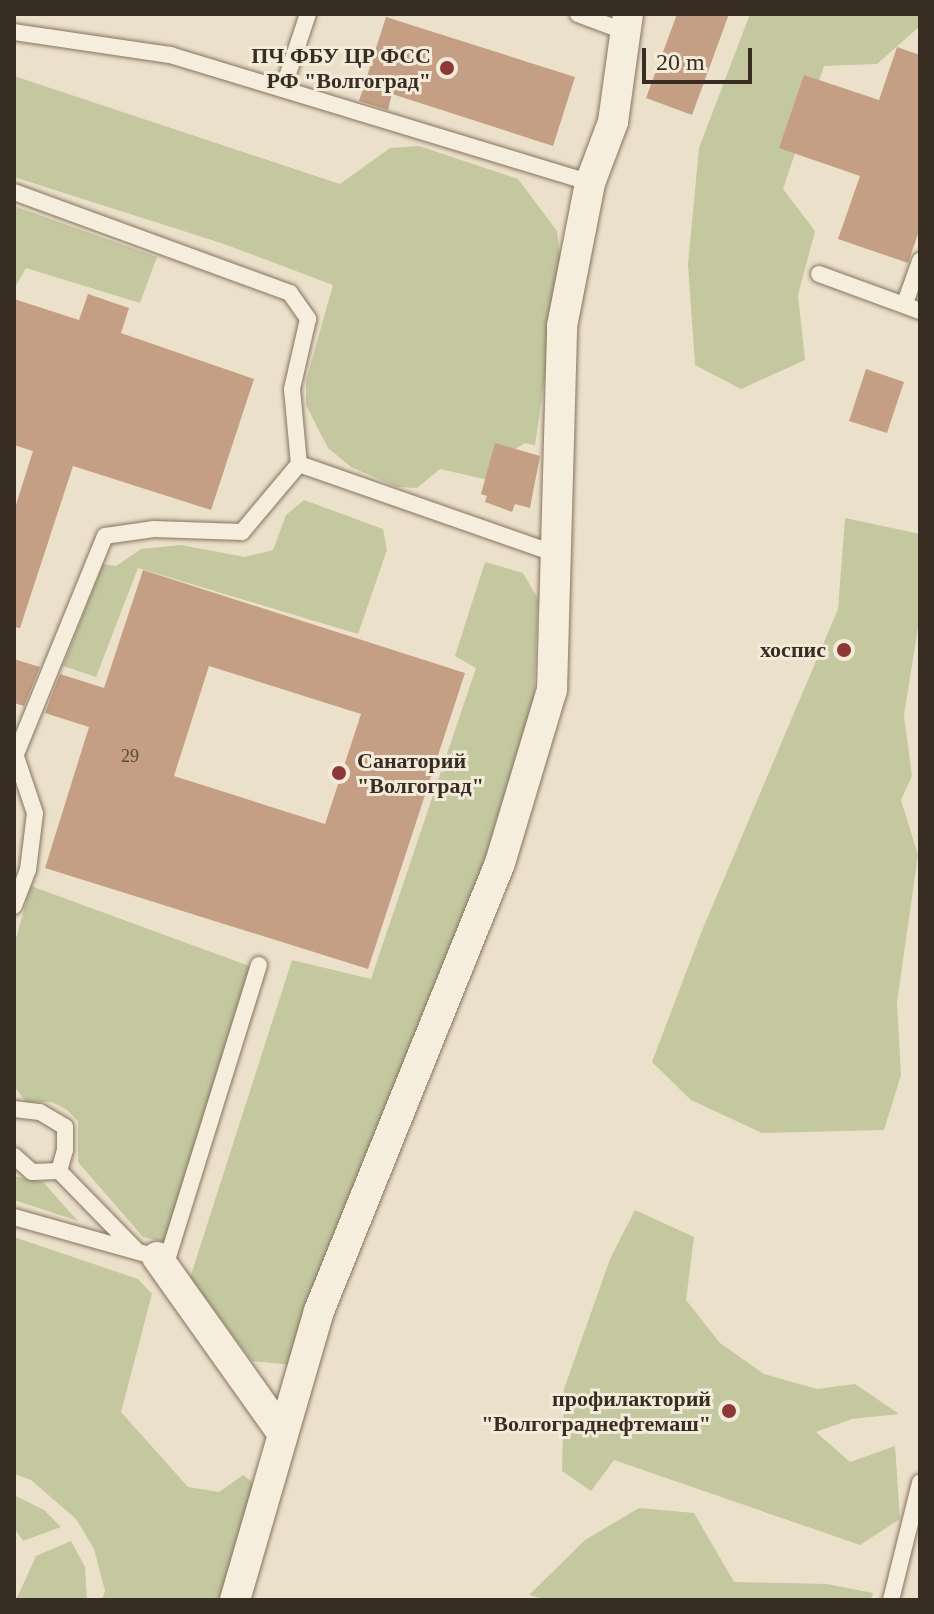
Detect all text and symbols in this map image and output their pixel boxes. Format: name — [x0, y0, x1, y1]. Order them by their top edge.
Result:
scale bar — [646, 32, 756, 82]
place label: ПЧ ФБУ ЦР ФСС РФ "Волгоград" — [251, 42, 431, 94]
text: 20 m — [656, 49, 705, 75]
marker: ПЧ ФБУ ЦР ФСС РФ "Волгоград" — [438, 59, 456, 77]
place label: хоспис — [760, 637, 826, 663]
marker: хоспис — [833, 639, 855, 661]
house number: 29 — [121, 745, 139, 767]
place label: Санаторий "Волгоград" — [357, 747, 484, 798]
marker: Санаторий "Волгоград" — [328, 762, 350, 784]
place label: профилакторий "Волгограднефтемаш" — [481, 1385, 711, 1436]
marker: профилакторий "Волгограднефтемаш" — [718, 1400, 740, 1422]

